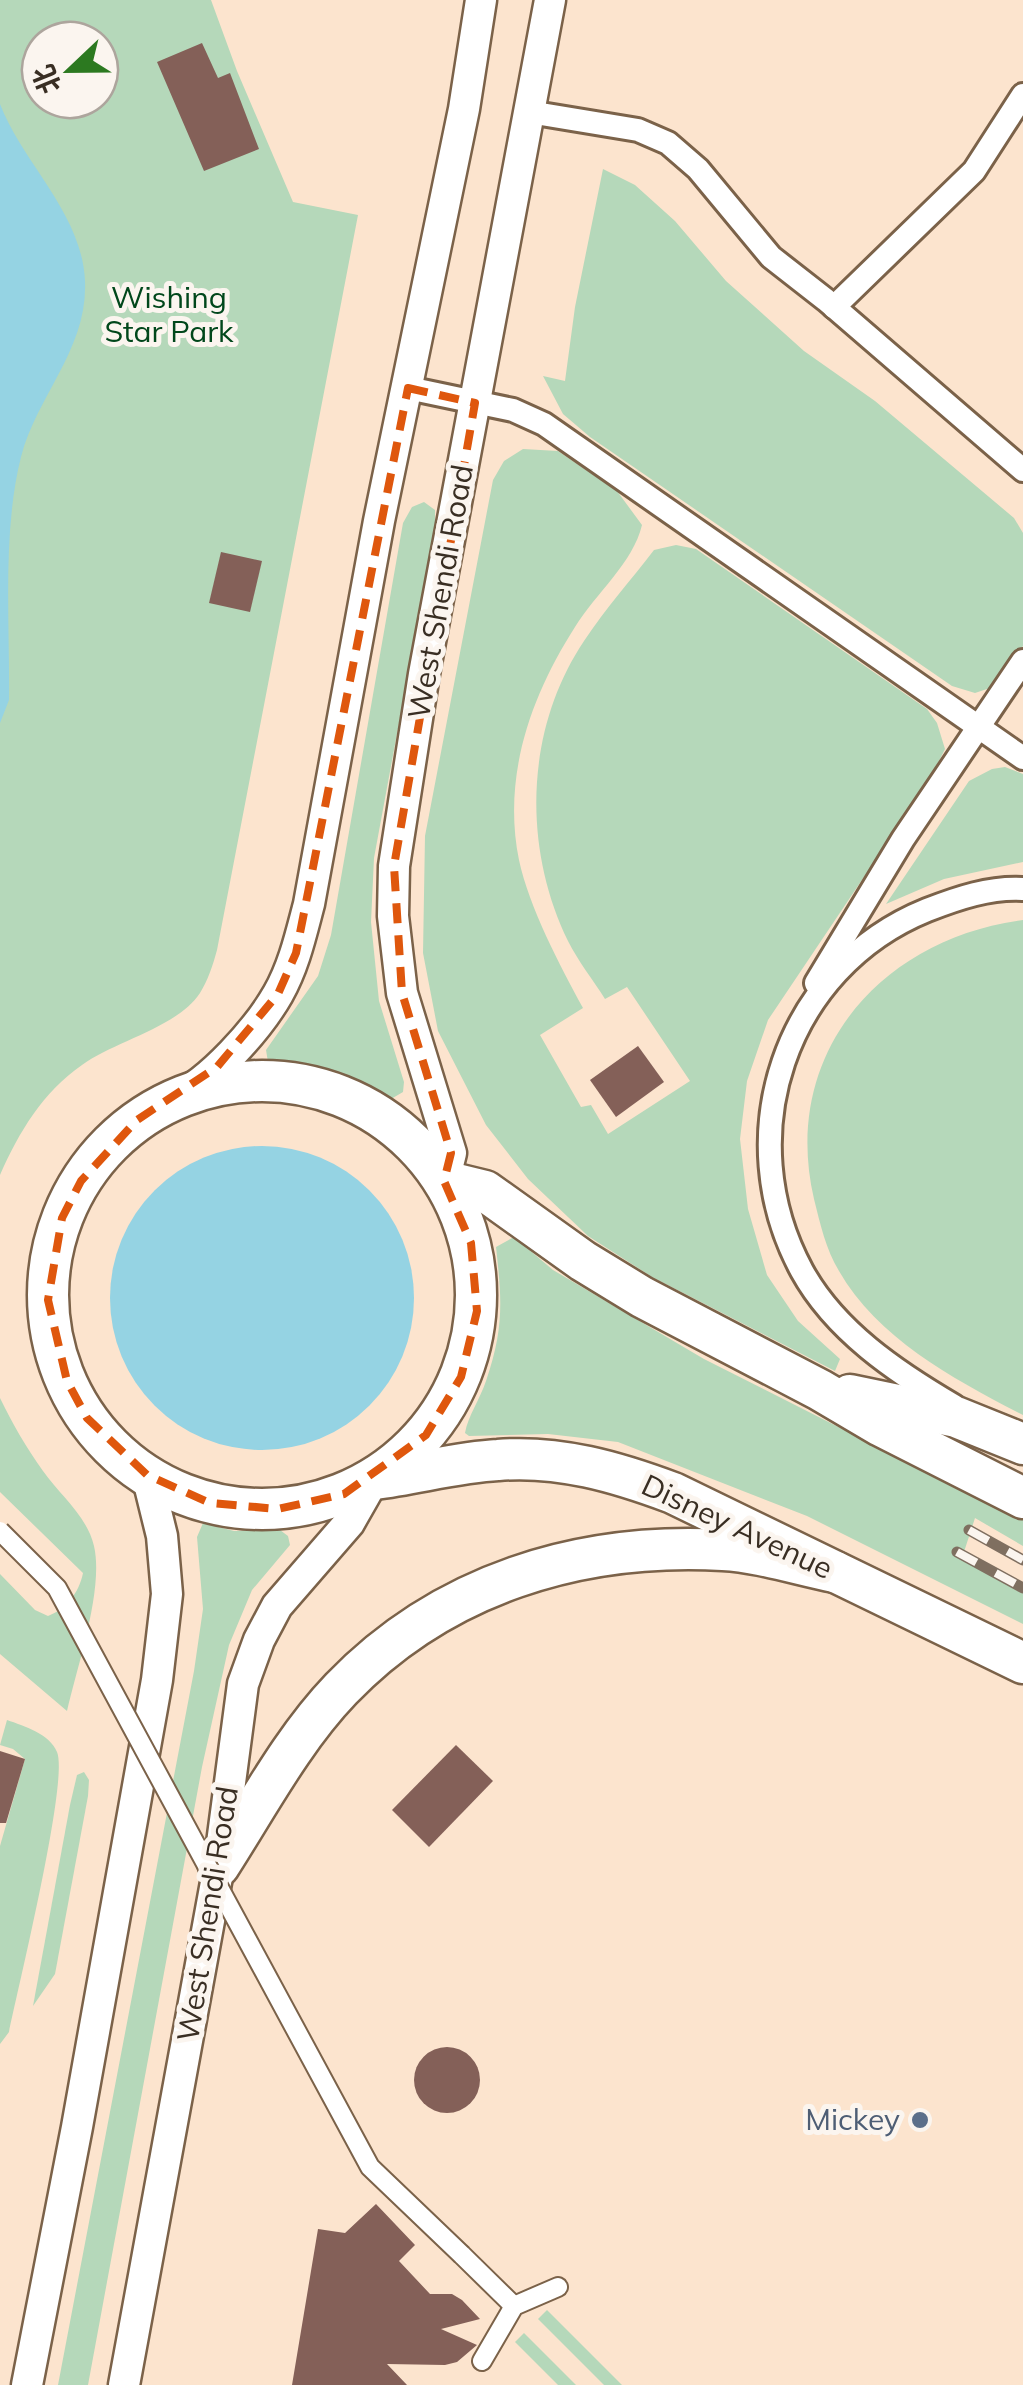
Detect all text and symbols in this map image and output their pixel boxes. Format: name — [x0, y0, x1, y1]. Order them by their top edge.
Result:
north arrow — [20, 20, 120, 120]
text: 北 — [25, 60, 68, 99]
park label: Wishing Star Park — [104, 278, 234, 350]
street label: West Shendi Road — [399, 462, 481, 722]
street label: Disney Avenue — [636, 1465, 839, 1587]
street label: West Shendi Road — [168, 1784, 246, 2044]
place label: Mickey — [805, 2100, 900, 2138]
marker: Mickey — [909, 2109, 931, 2131]

